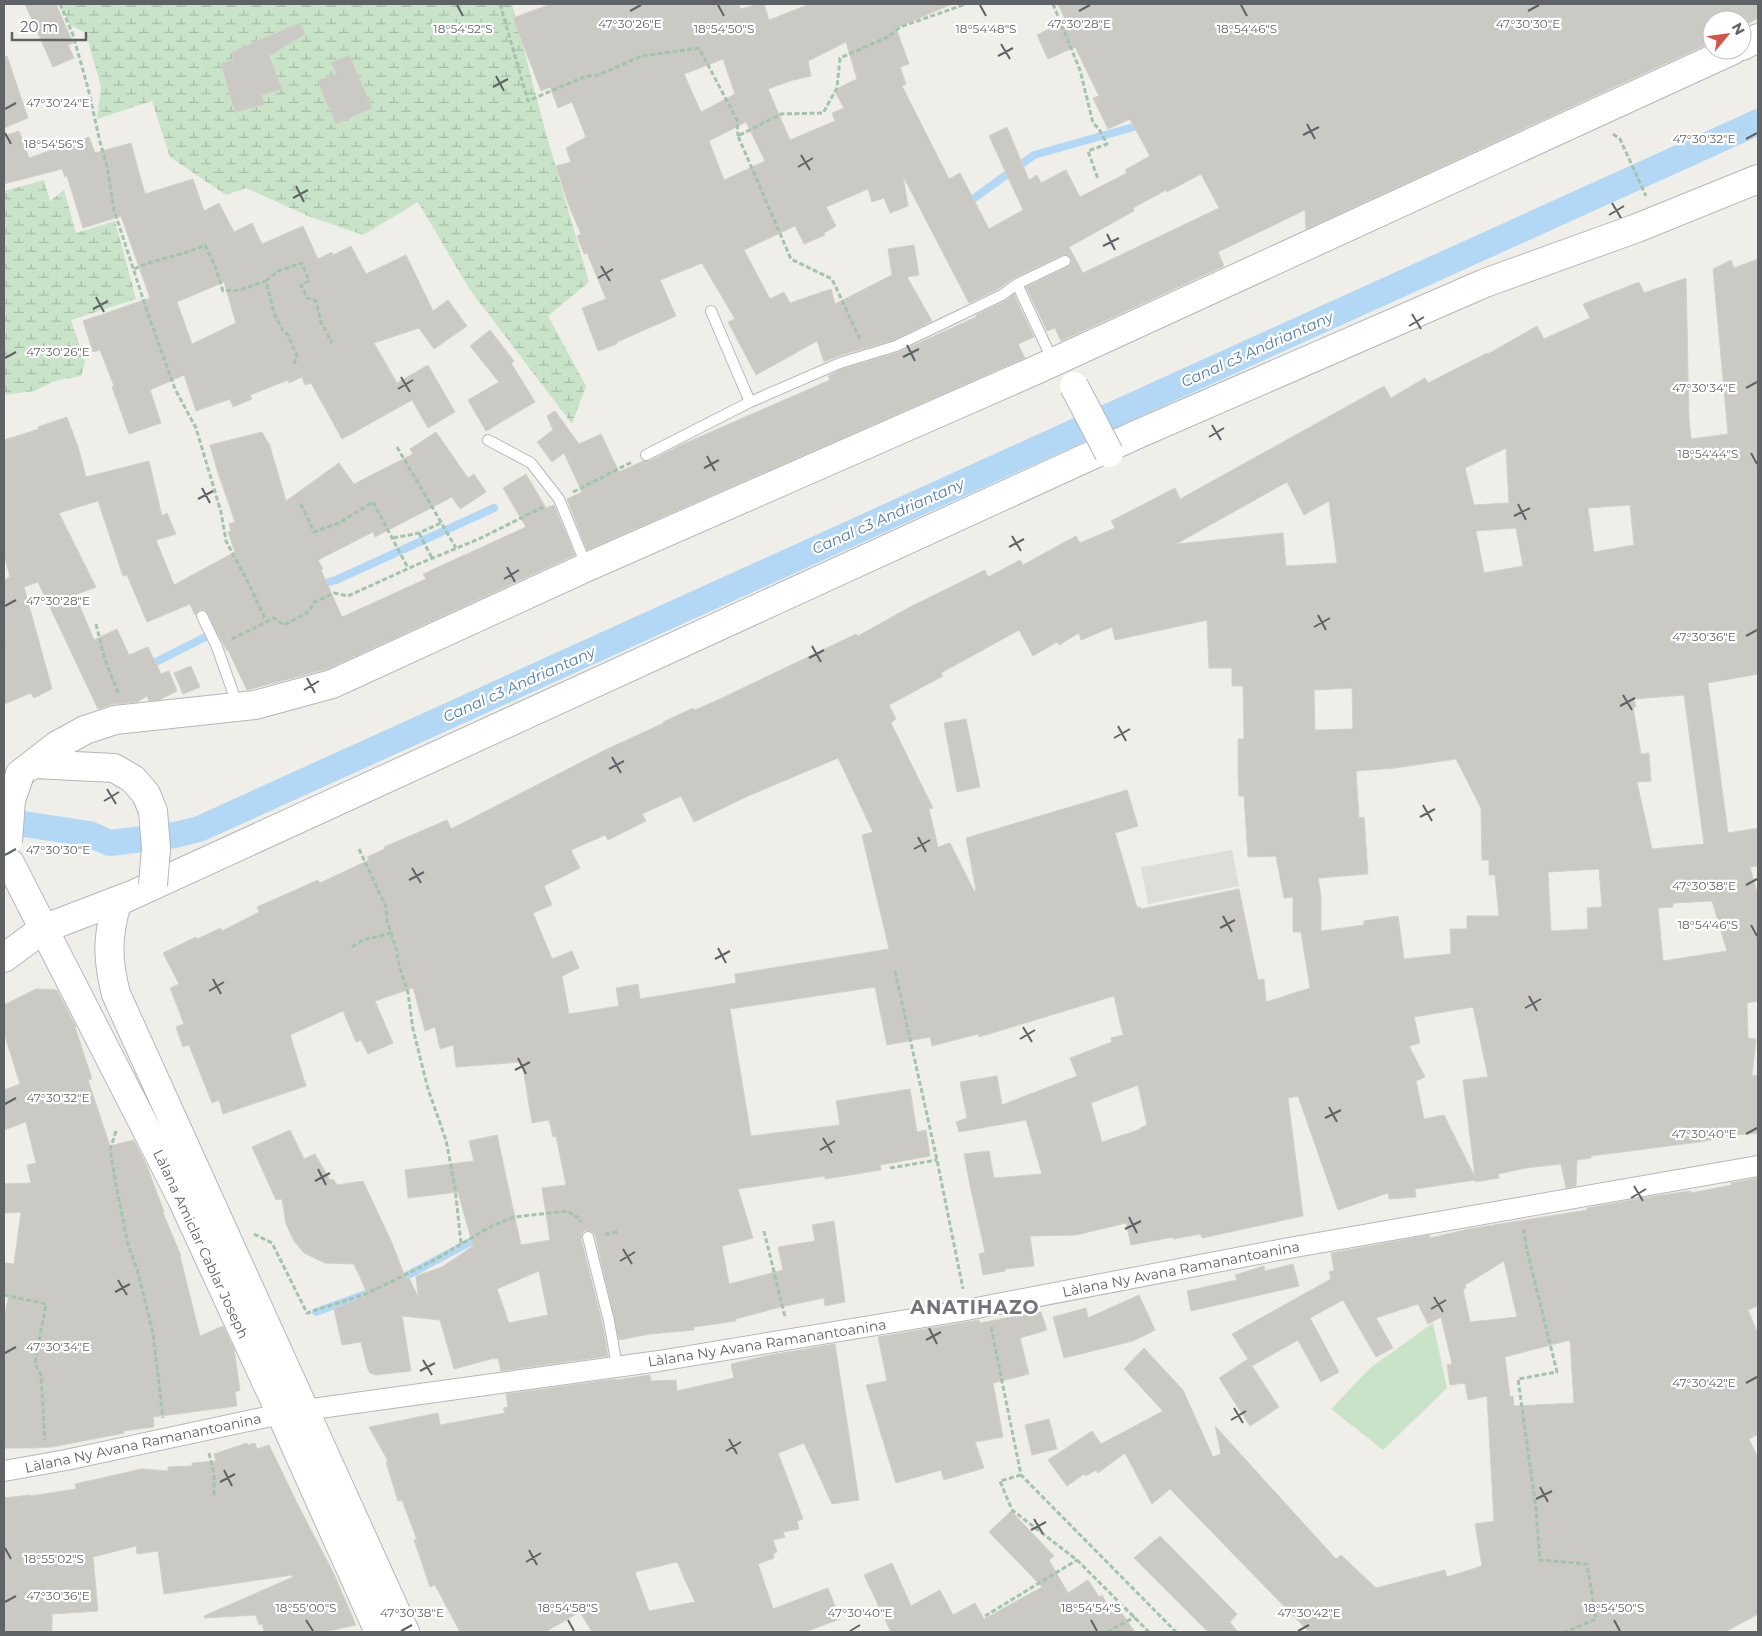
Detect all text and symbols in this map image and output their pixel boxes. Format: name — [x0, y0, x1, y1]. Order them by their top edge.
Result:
scale bar — [12, 10, 86, 42]
north arrow — [1702, 10, 1752, 60]
text: 47°30'26"E — [598, 16, 662, 31]
text: 47°30'28"E — [1047, 16, 1111, 31]
text: 47°30'30"E — [1496, 16, 1560, 31]
text: 20 m — [20, 17, 58, 36]
text: N — [1728, 19, 1749, 38]
text: 18°54'52"S — [433, 21, 493, 36]
text: 18°54'50"S — [694, 21, 754, 36]
text: 18°54'48"S — [955, 21, 1017, 36]
text: 18°54'46"S — [1217, 21, 1277, 36]
text: 47°30'24"E — [26, 95, 90, 110]
text: 47°30'32"E — [1672, 131, 1736, 146]
text: 18°54'56"S — [24, 136, 84, 151]
water label: Canal c3 Andriantany — [1178, 306, 1337, 391]
text: 47°30'26"E — [26, 344, 90, 359]
text: 47°30'34"E — [1672, 380, 1736, 395]
text: 18°54'44"S — [1678, 446, 1738, 461]
water label: Canal c3 Andriantany — [809, 473, 968, 558]
text: 47°30'28"E — [26, 593, 90, 608]
text: 47°30'36"E — [1672, 629, 1736, 644]
water label: Canal c3 Andriantany — [440, 641, 599, 726]
text: 47°30'30"E — [26, 842, 90, 857]
text: 47°30'38"E — [1672, 878, 1736, 893]
text: 18°54'46"S — [1678, 917, 1738, 932]
text: 47°30'32"E — [26, 1090, 90, 1105]
text: 47°30'40"E — [1672, 1126, 1736, 1141]
street label: Làlana Amiclar Cablar Joseph — [149, 1147, 253, 1341]
street label: Làlana Ny Avana Ramanantoanina — [1061, 1237, 1301, 1301]
district label: ANATIHAZO — [909, 1296, 1040, 1319]
street label: Làlana Ny Avana Ramanantoanina — [646, 1315, 888, 1371]
text: 47°30'34"E — [26, 1339, 90, 1354]
text: 47°30'42"E — [1672, 1375, 1736, 1390]
street label: Làlana Ny Avana Ramanantoanina — [23, 1409, 263, 1477]
text: 18°55'02"S — [24, 1551, 84, 1566]
text: 47°30'36"E — [26, 1588, 90, 1603]
text: 18°55'00"S — [276, 1600, 337, 1615]
text: 18°54'58"S — [538, 1600, 598, 1615]
text: 18°54'54"S — [1061, 1600, 1121, 1615]
text: 18°54'50"S — [1584, 1600, 1644, 1615]
text: 47°30'38"E — [380, 1605, 444, 1620]
text: 47°30'40"E — [828, 1605, 892, 1620]
text: 47°30'42"E — [1277, 1605, 1341, 1620]

